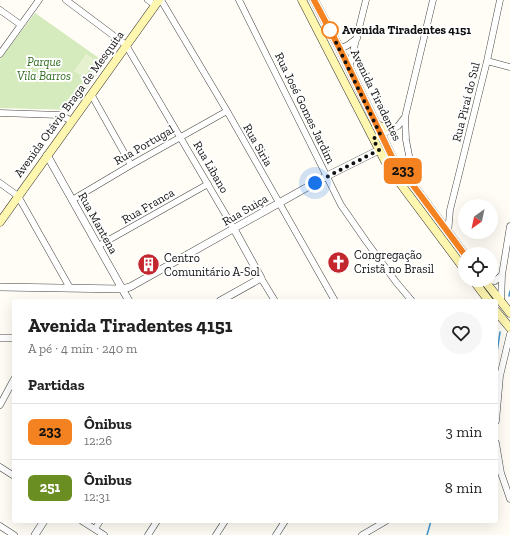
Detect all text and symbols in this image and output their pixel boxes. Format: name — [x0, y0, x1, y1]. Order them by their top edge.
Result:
marker: Avenida Tiradentes 4151 — [321, 21, 339, 39]
place label: Avenida Tiradentes 4151 — [342, 23, 471, 37]
street label: Avenida Otávio Braga de Mesquita — [11, 28, 127, 180]
street label: Avenida Tiradentes — [348, 47, 404, 143]
street label: Rua José Gomes Jardim — [272, 50, 338, 166]
park label: Parque Vila Barros — [17, 55, 71, 83]
street label: Rua Piraí do Sul — [449, 61, 483, 143]
street label: Rua Siria — [240, 121, 276, 169]
street label: Rua Portugal — [111, 122, 177, 168]
street label: Rua Libano — [190, 138, 232, 196]
line badge: 233 — [380, 158, 426, 184]
text: 233 — [392, 162, 414, 179]
your location — [305, 173, 325, 193]
street label: Rua Franca — [119, 185, 177, 227]
street label: Rua Mantena — [75, 190, 121, 257]
street label: Rua Suiça — [220, 191, 271, 229]
north arrow — [458, 199, 498, 239]
map controls — [458, 199, 498, 287]
button: locate — [458, 247, 498, 287]
place label: Congregação Cristã no Brasil — [354, 248, 434, 276]
church icon: Congregação Cristã no Brasil — [325, 249, 351, 275]
place label: Centro Comunitário A-Sol — [164, 251, 260, 279]
building icon: Centro Comunitário A-Sol — [136, 252, 162, 278]
button: heart — [440, 312, 482, 354]
text: Avenida Tiradentes 4151 — [28, 314, 232, 337]
text: A pé · 4 min · 240 m — [28, 341, 137, 356]
text: Partidas — [28, 376, 85, 394]
text: Ônibus — [84, 415, 132, 433]
text: 233 — [39, 423, 61, 440]
text: 3 min — [446, 423, 482, 441]
text: 12:26 — [84, 433, 112, 448]
text: Ônibus — [84, 471, 132, 489]
text: 251 — [40, 479, 60, 496]
text: 8 min — [445, 479, 482, 497]
text: 12:31 — [84, 489, 110, 504]

